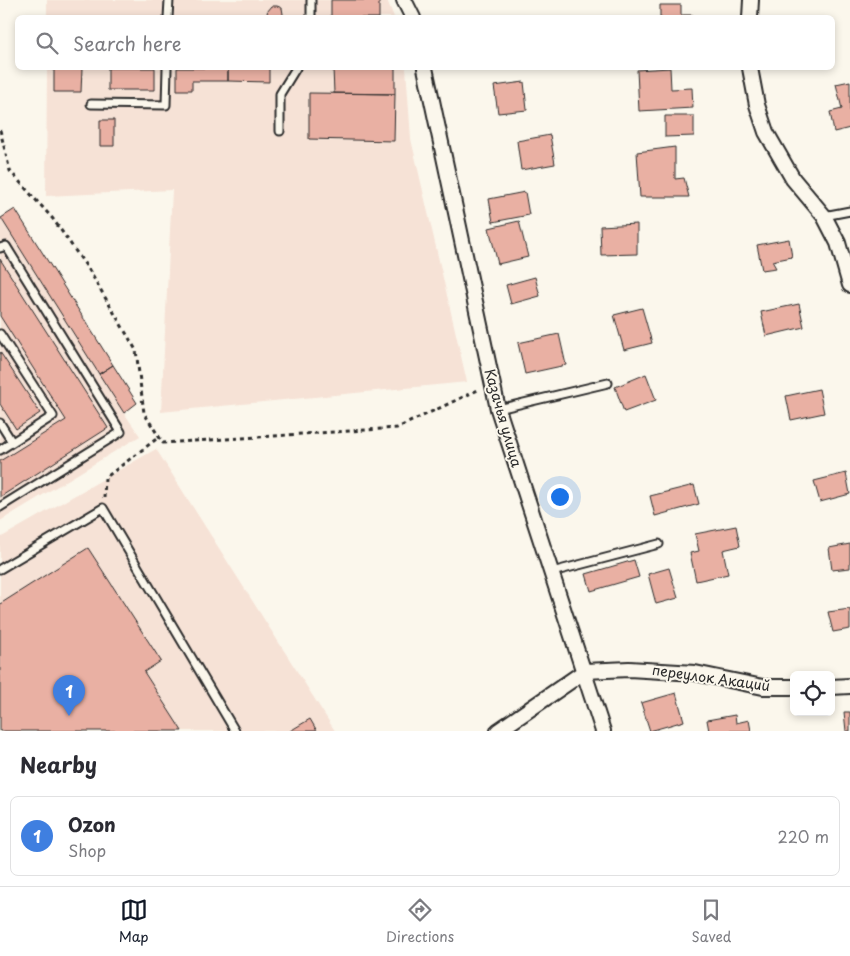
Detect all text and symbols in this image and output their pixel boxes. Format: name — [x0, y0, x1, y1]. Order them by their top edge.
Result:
search box — [15, 15, 835, 70]
icon: search — [33, 29, 61, 57]
text: Search here — [73, 29, 182, 57]
street label: Казачья улица — [479, 366, 528, 470]
your location — [547, 484, 573, 510]
street label: переулок Акаций — [651, 659, 771, 696]
map controls — [790, 671, 835, 716]
button: locate — [790, 671, 835, 716]
pin: 1 — [53, 675, 85, 716]
text: Nearby — [20, 748, 97, 780]
text: Ozon — [68, 810, 116, 838]
text: 1 — [33, 824, 41, 848]
text: 220 m — [778, 824, 829, 848]
text: Shop — [68, 838, 106, 862]
tab: Map — [119, 896, 149, 947]
tab: Directions — [386, 896, 454, 947]
tab: Saved — [692, 896, 731, 947]

